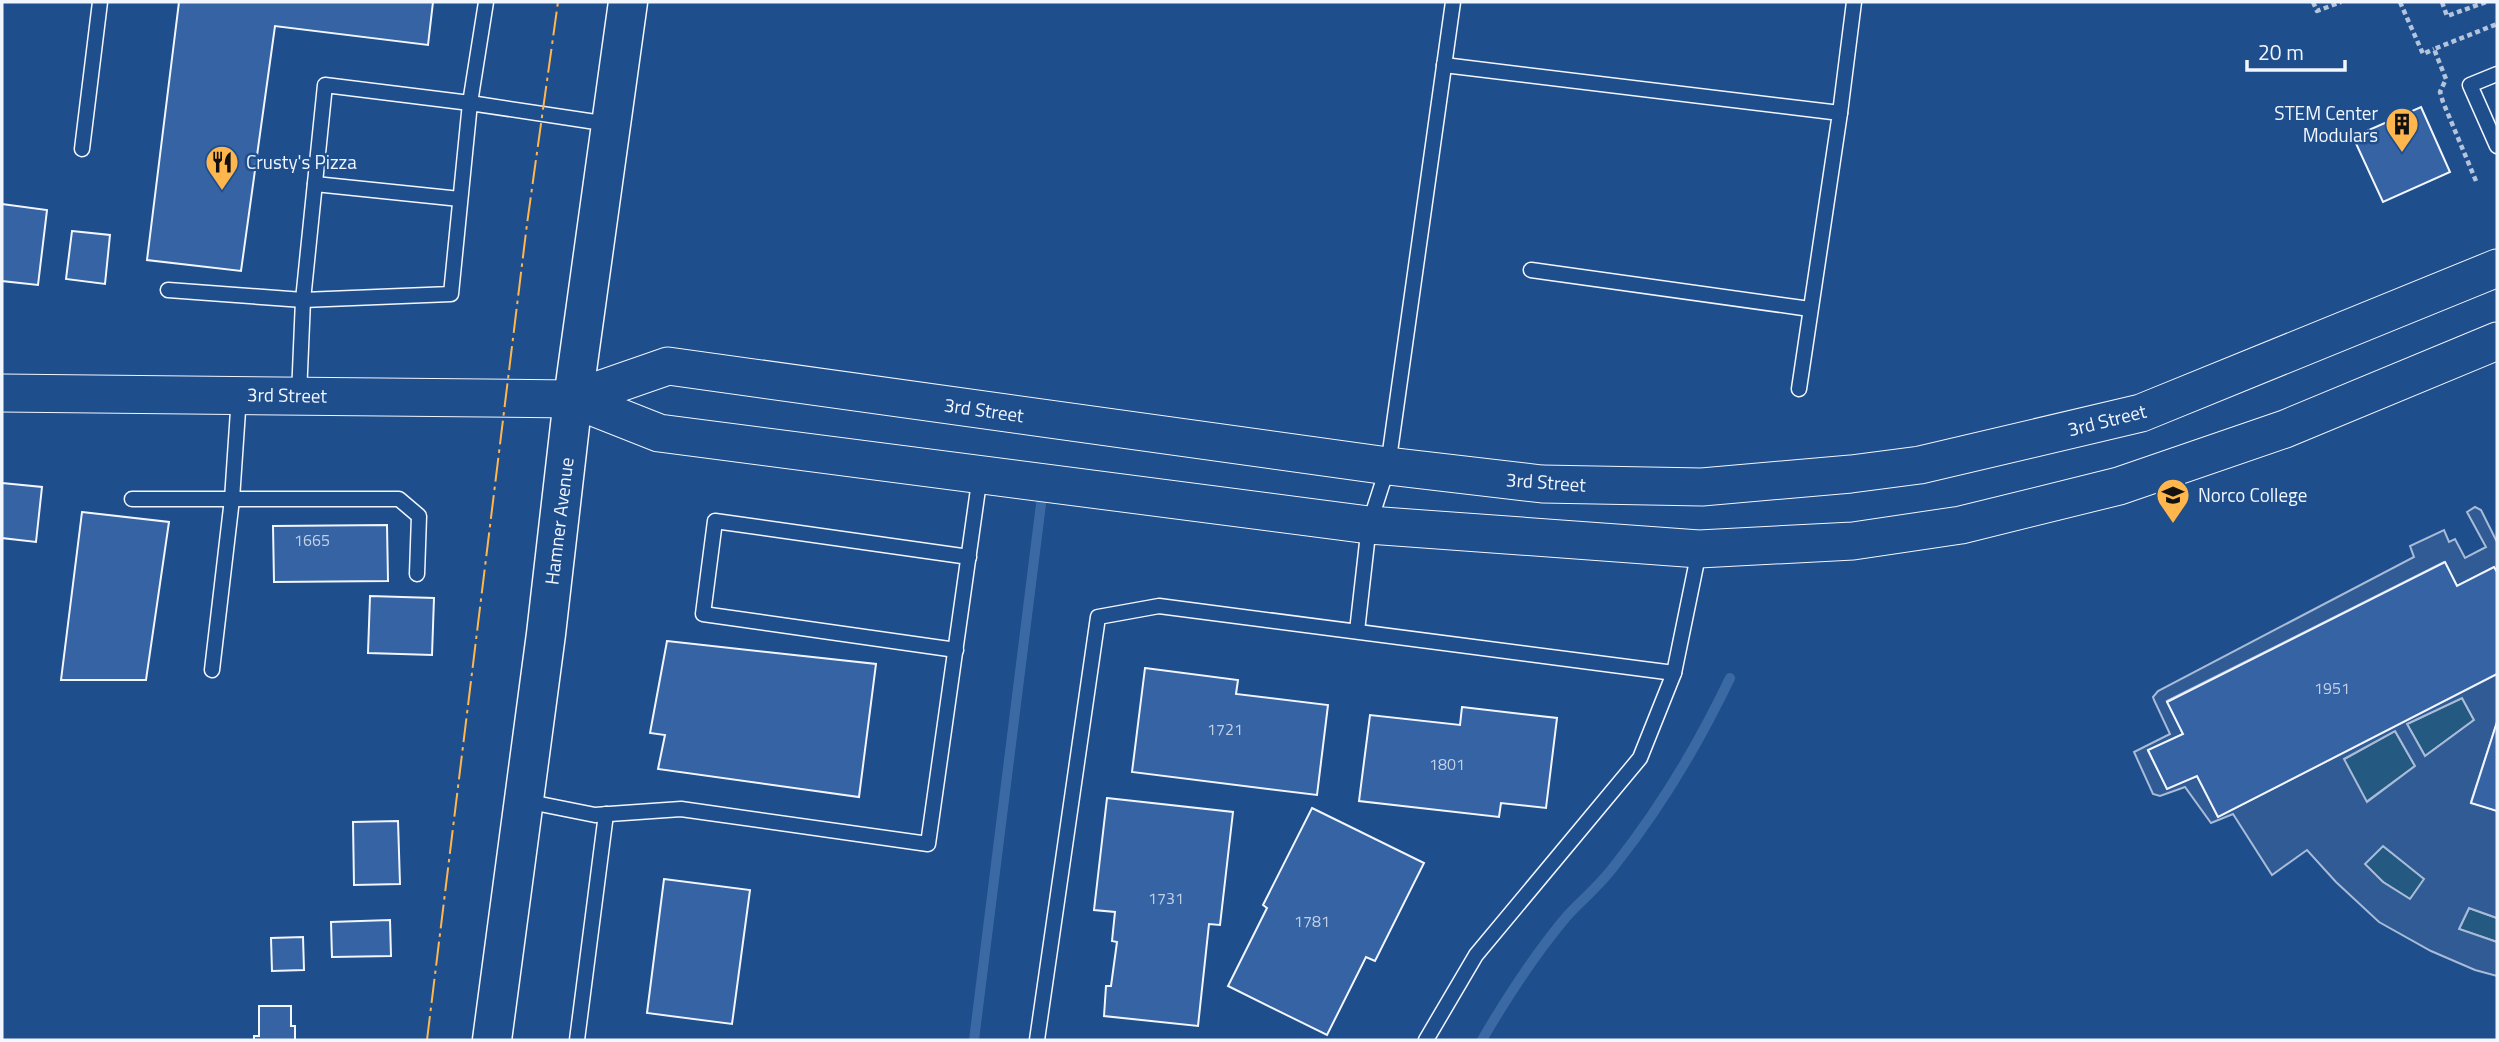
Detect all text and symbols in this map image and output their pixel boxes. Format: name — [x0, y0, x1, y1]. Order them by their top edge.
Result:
scale bar — [2247, 28, 2345, 72]
text: 20 m — [2258, 36, 2304, 68]
place label: STEM Center Modulars — [2274, 98, 2378, 149]
building icon: STEM Center Modulars — [2383, 105, 2421, 154]
restaurant icon: Crusty's Pizza — [203, 143, 241, 192]
place label: Crusty's Pizza — [246, 147, 357, 176]
street label: 3rd Street — [247, 379, 328, 410]
street label: 3rd Street — [942, 390, 1026, 429]
street label: 3rd Street — [2064, 396, 2150, 443]
street label: Hamner Avenue — [536, 456, 581, 586]
street label: 3rd Street — [1505, 464, 1587, 499]
school or university icon: Norco College — [2154, 476, 2192, 525]
place label: Norco College — [2198, 480, 2307, 509]
house number: 1665 — [294, 528, 330, 552]
house number: 1951 — [2314, 676, 2350, 700]
house number: 1721 — [1207, 717, 1243, 741]
house number: 1801 — [1429, 752, 1465, 776]
house number: 1731 — [1148, 886, 1184, 910]
house number: 1781 — [1294, 909, 1330, 933]

